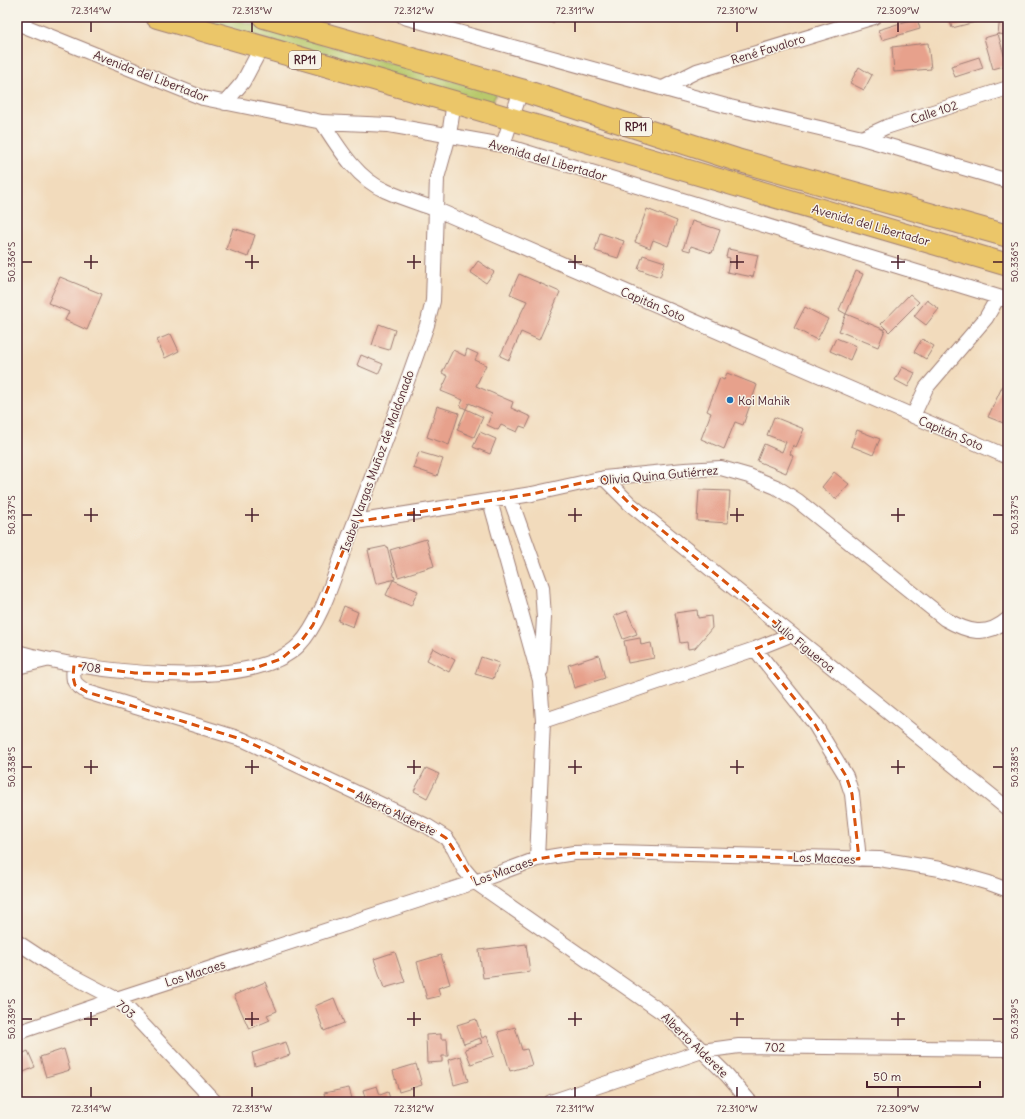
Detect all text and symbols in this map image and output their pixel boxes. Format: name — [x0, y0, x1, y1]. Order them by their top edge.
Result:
text: 72.314°W — [71, 4, 111, 17]
text: 72.313°W — [232, 4, 272, 17]
text: 72.312°W — [394, 4, 434, 17]
text: 72.311°W — [556, 4, 594, 17]
text: 72.310°W — [717, 4, 758, 17]
text: 72.309°W — [877, 4, 919, 17]
street label: René Favaloro — [729, 31, 807, 67]
street label: Avenida del Libertador — [91, 47, 211, 105]
road number: RP11 — [289, 51, 321, 69]
street label: Calle 102 — [909, 97, 960, 127]
road number: RP11 — [620, 118, 652, 136]
street label: Avenida del Libertador — [487, 136, 609, 184]
street label: Avenida del Libertador — [810, 201, 932, 249]
text: 50.336°S — [5, 241, 18, 282]
text: 50.336°S — [1008, 241, 1021, 282]
street label: Capitán Soto — [618, 284, 688, 324]
street label: Isabel Vargas Muñoz de Maldonado — [337, 368, 417, 554]
place label: Koi Mahik — [738, 393, 790, 408]
marker: Koi Mahik — [725, 395, 735, 405]
street label: Capitán Soto — [916, 413, 986, 453]
street label: Olivia Quina Gutiérrez — [599, 462, 719, 488]
text: 50.337°S — [5, 495, 18, 535]
text: 50.337°S — [1008, 495, 1021, 535]
street label: Julio Figueroa — [770, 616, 838, 676]
street label: 708 — [80, 658, 102, 676]
text: 50.338°S — [5, 746, 18, 787]
text: 50.338°S — [1008, 746, 1021, 787]
street label: Alberto Alderete — [353, 787, 439, 839]
street label: Los Macaes — [792, 849, 856, 867]
street label: Los Macaes — [471, 853, 535, 889]
street label: Los Macaes — [163, 956, 227, 990]
street label: 703 — [113, 997, 139, 1022]
text: 50.339°S — [5, 998, 18, 1039]
text: 50.339°S — [1008, 998, 1021, 1039]
street label: Alberto Alderete — [658, 1009, 732, 1081]
street label: 702 — [765, 1039, 786, 1055]
scale bar — [867, 1063, 980, 1089]
text: 50 m — [873, 1069, 902, 1084]
text: 72.314°W — [71, 1102, 111, 1115]
text: 72.313°W — [232, 1102, 272, 1115]
text: 72.312°W — [394, 1102, 434, 1115]
text: 72.311°W — [556, 1102, 594, 1115]
text: 72.310°W — [717, 1102, 758, 1115]
text: 72.309°W — [877, 1102, 919, 1115]

